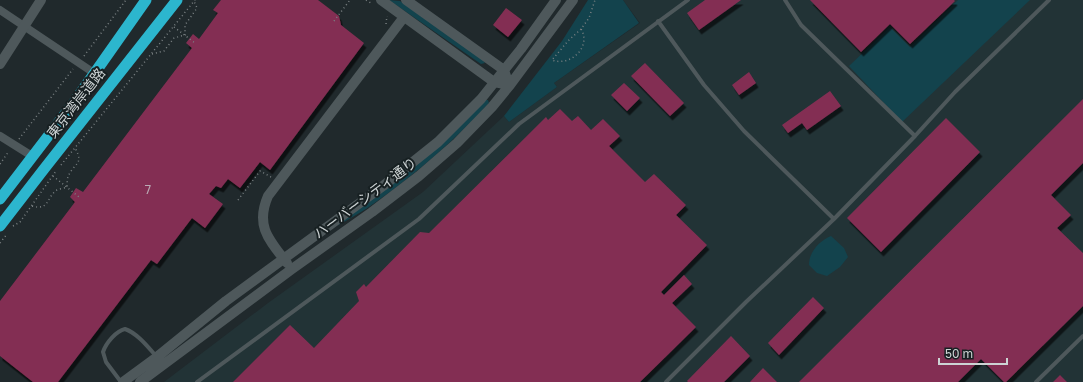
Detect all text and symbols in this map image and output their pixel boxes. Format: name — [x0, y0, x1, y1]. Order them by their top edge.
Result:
street label: 東京湾岸道路 — [43, 64, 108, 141]
street label: ハーバーシティ通り — [310, 153, 420, 242]
house number: 7 — [145, 182, 151, 197]
scale bar — [939, 340, 1007, 366]
text: 50 m — [945, 346, 973, 361]

